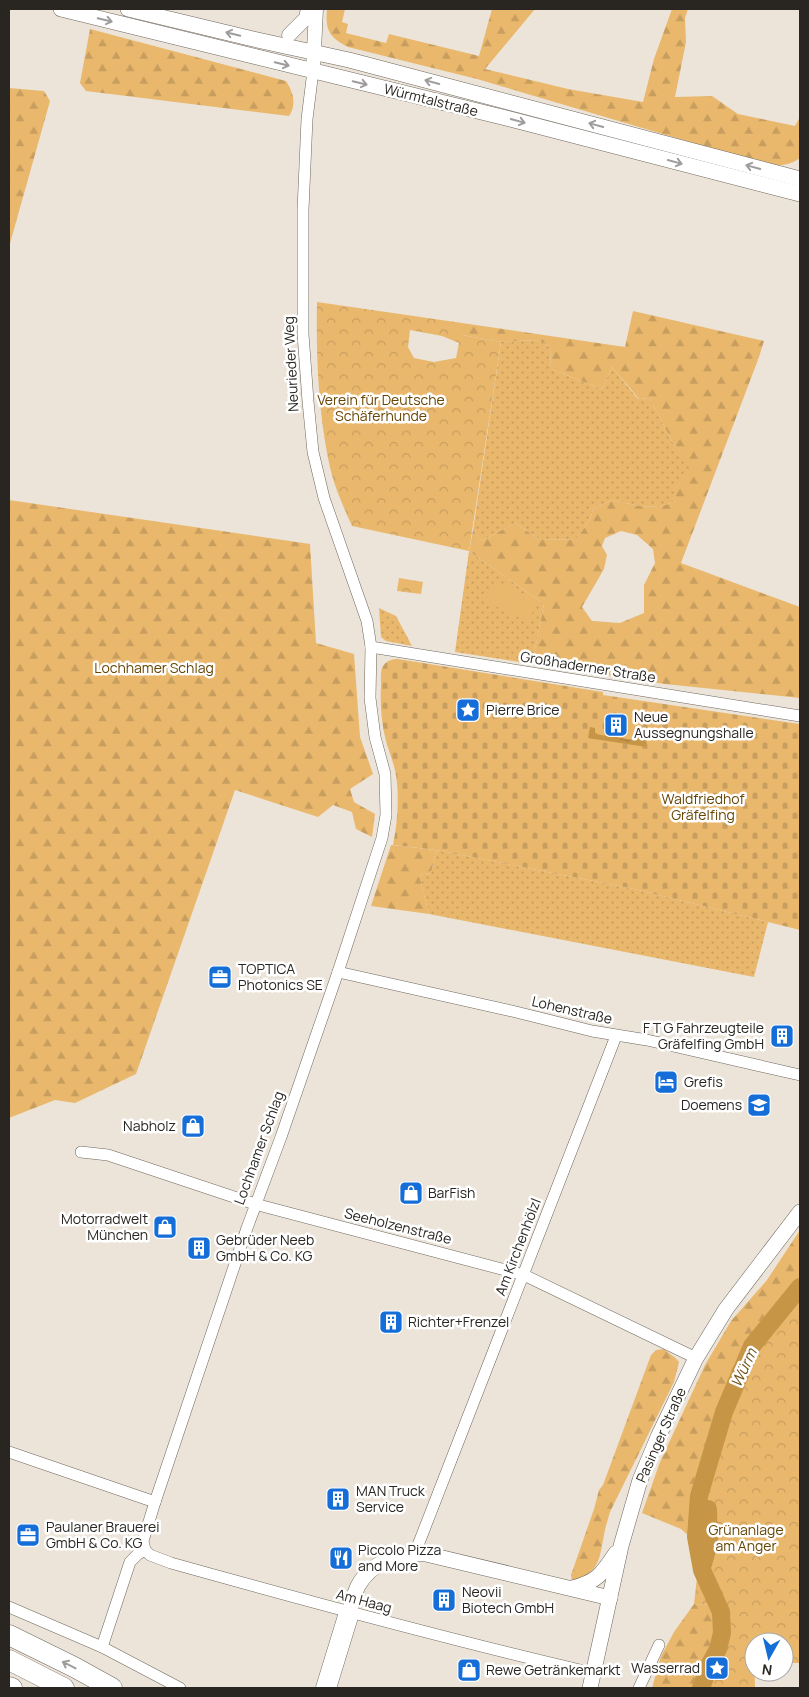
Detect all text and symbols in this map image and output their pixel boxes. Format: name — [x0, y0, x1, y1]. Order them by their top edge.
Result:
one-way arrow — [97, 16, 113, 25]
one-way arrow — [225, 29, 241, 38]
one-way arrow — [273, 60, 289, 69]
one-way arrow — [424, 77, 440, 86]
one-way arrow — [352, 79, 368, 88]
street label: Würmtalstraße — [382, 79, 480, 120]
one-way arrow — [510, 117, 526, 126]
one-way arrow — [588, 120, 604, 130]
one-way arrow — [667, 158, 683, 167]
one-way arrow — [746, 162, 762, 171]
street label: Neurieder Weg — [279, 316, 302, 412]
park label: Verein für Deutsche Schäferhunde — [317, 390, 445, 425]
street label: Großhaderner Straße — [519, 646, 657, 687]
park label: Lochhamer Schlag — [94, 658, 214, 677]
place icon: Pierre Brice — [455, 697, 481, 723]
place label: Pierre Brice — [486, 700, 559, 719]
place label: Neue Aussegnungshalle — [634, 707, 754, 742]
building icon: Neue Aussegnungshalle — [603, 712, 629, 738]
park label: Waldfriedhof Gräfelfing — [661, 789, 745, 824]
place label: TOPTICA Photonics SE — [238, 959, 323, 994]
office icon: TOPTICA Photonics SE — [207, 964, 233, 990]
street label: Lohenstraße — [530, 991, 614, 1028]
place label: F T G Fahrzeugteile Gräfelfing GmbH — [643, 1018, 764, 1053]
building icon: F T G Fahrzeugteile Gräfelfing GmbH — [769, 1023, 795, 1049]
hotel icon: Grefis — [653, 1069, 679, 1095]
place label: Grefis — [684, 1072, 723, 1091]
street label: Lochhamer Schlag — [229, 1088, 288, 1207]
school or university icon: Doemens — [746, 1092, 772, 1118]
place label: Doemens — [681, 1095, 742, 1114]
shop icon: Nabholz — [180, 1113, 206, 1139]
place label: Nabholz — [123, 1116, 176, 1135]
shop icon: BarFish — [398, 1180, 424, 1206]
place label: BarFish — [428, 1183, 475, 1202]
street label: Am Kirchenhölzl — [490, 1195, 545, 1298]
street label: Seeholzenstraße — [342, 1203, 454, 1248]
place label: Motorradwelt München — [61, 1209, 148, 1244]
shop icon: Motorradwelt München — [152, 1214, 178, 1240]
place label: Gebrüder Neeb GmbH & Co. KG — [216, 1230, 314, 1265]
building icon: Gebrüder Neeb GmbH & Co. KG — [186, 1235, 212, 1261]
building icon: Richter+Frenzel — [378, 1309, 404, 1335]
place label: Richter+Frenzel — [408, 1312, 509, 1331]
water label: Würm — [725, 1344, 762, 1391]
street label: Pasinger Straße — [631, 1384, 690, 1485]
place label: MAN Truck Service — [356, 1481, 426, 1516]
building icon: MAN Truck Service — [325, 1486, 351, 1512]
place label: Paulaner Brauerei GmbH & Co. KG — [46, 1517, 160, 1552]
park label: Grünanlage am Anger — [708, 1520, 784, 1555]
office icon: Paulaner Brauerei GmbH & Co. KG — [15, 1522, 41, 1548]
place label: Piccolo Pizza and More — [358, 1540, 441, 1575]
restaurant icon: Piccolo Pizza and More — [328, 1545, 354, 1571]
place label: Neovii Biotech GmbH — [462, 1582, 554, 1617]
street label: Am Haag — [334, 1584, 394, 1617]
building icon: Neovii Biotech GmbH — [431, 1587, 457, 1613]
north arrow — [744, 1632, 794, 1682]
place icon: Wasserrad — [704, 1655, 730, 1681]
shop icon: Rewe Getränkemarkt — [456, 1657, 482, 1683]
place label: Wasserrad — [631, 1658, 700, 1677]
one-way arrow — [62, 1660, 77, 1669]
place label: Rewe Getränkemarkt — [486, 1660, 621, 1679]
text: N — [761, 1660, 773, 1680]

